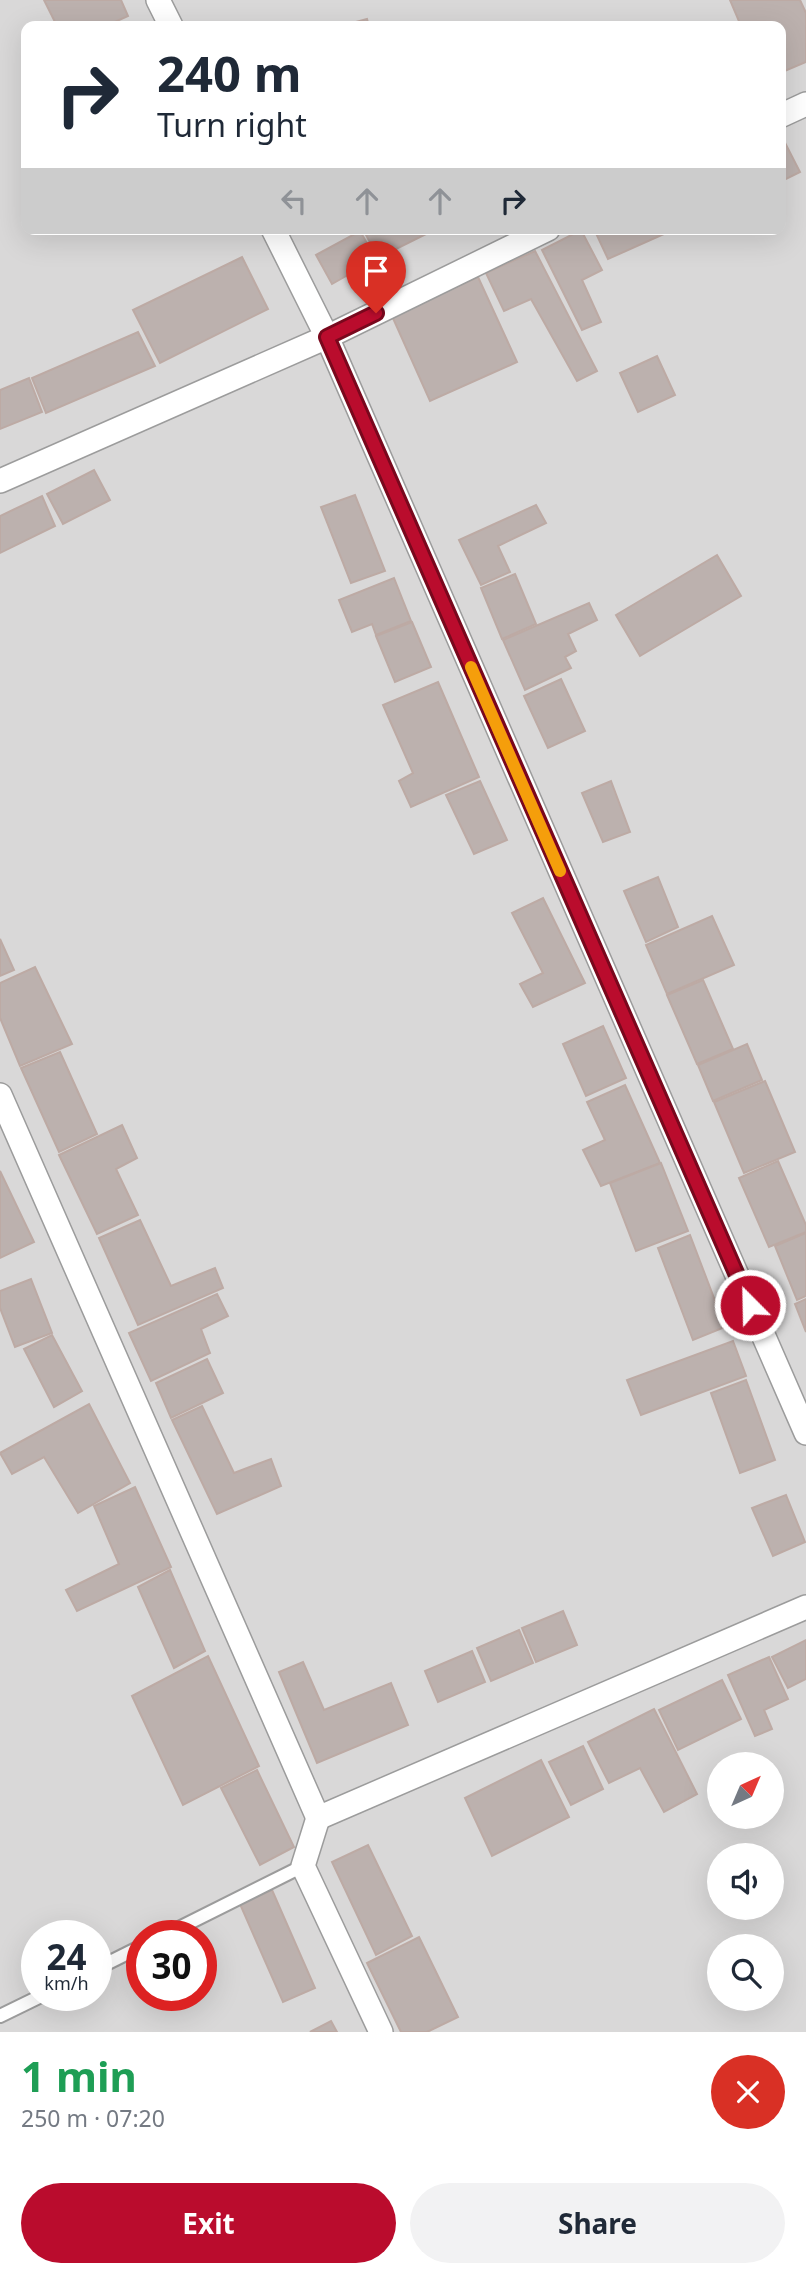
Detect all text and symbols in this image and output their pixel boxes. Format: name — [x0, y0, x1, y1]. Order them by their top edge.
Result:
text: 240 m — [157, 40, 302, 106]
icon: right — [42, 49, 133, 140]
text: Turn right — [157, 103, 307, 146]
icon: left — [275, 182, 313, 220]
icon: ahead — [348, 182, 386, 220]
icon: ahead — [421, 182, 459, 220]
icon: right — [494, 182, 532, 220]
pin — [346, 241, 406, 313]
icon: arrive — [357, 252, 395, 290]
position arrow — [713, 1268, 787, 1342]
north arrow — [707, 1752, 784, 1829]
map controls — [707, 1752, 784, 2011]
button: sound — [707, 1843, 784, 1920]
speed limit sign: 30 — [126, 1920, 217, 2011]
text: 24 — [46, 1933, 87, 1980]
button: search — [707, 1934, 784, 2011]
text: km/h — [44, 1971, 89, 1995]
text: 1 min — [21, 2047, 137, 2104]
button: close — [711, 2055, 785, 2129]
text: 250 m · 07:20 — [21, 2102, 165, 2134]
button: Exit — [21, 2183, 396, 2263]
button: Share — [410, 2183, 785, 2263]

